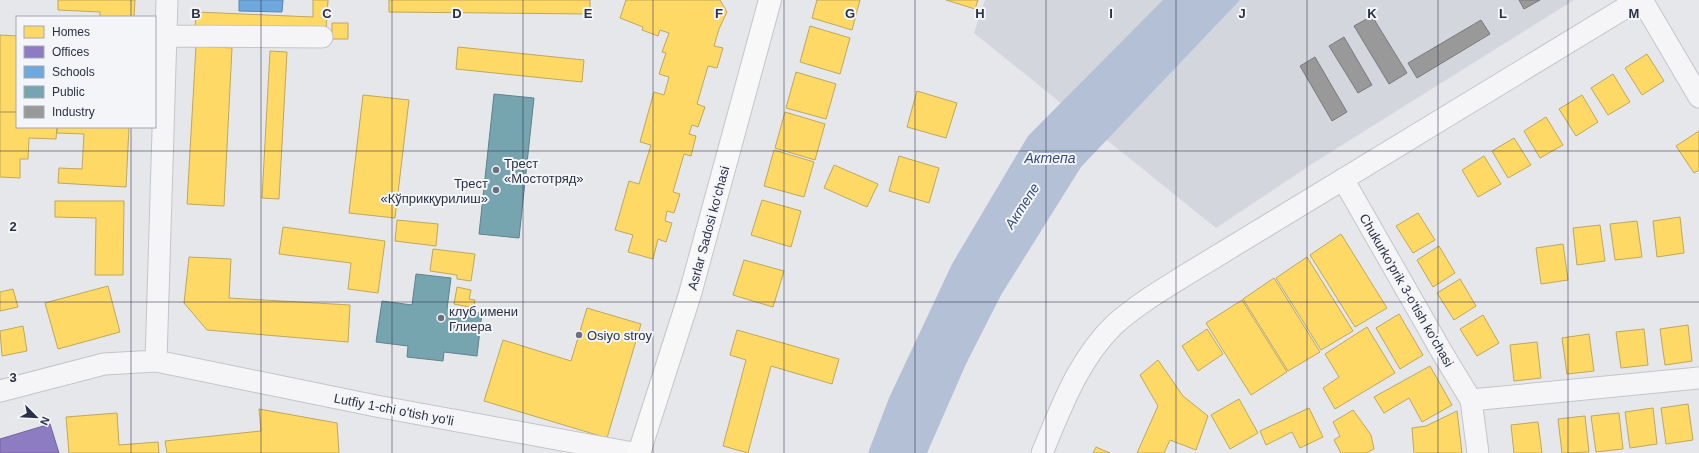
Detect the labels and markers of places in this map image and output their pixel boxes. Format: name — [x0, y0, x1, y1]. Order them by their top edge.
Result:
place label: Трест «Мостотряд» — [504, 156, 584, 186]
marker: Трест «Мостотряд» — [491, 165, 501, 175]
place label: Трест «Кўприкқурилиш» — [380, 176, 488, 206]
marker: Трест «Кўприкқурилиш» — [491, 185, 501, 195]
place label: клуб имени Глиера — [449, 304, 518, 334]
marker: клуб имени Глиера — [436, 313, 446, 323]
place label: Osiyo stroy — [587, 328, 653, 343]
marker: Osiyo stroy — [574, 330, 584, 340]

